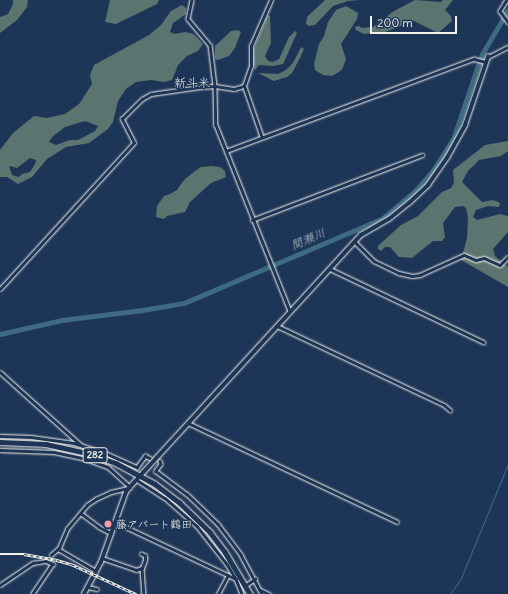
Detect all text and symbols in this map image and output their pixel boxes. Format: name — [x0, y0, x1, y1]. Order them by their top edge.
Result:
scale bar — [372, 8, 459, 34]
text: 200 m — [377, 15, 413, 30]
district label: 新斗米 — [174, 76, 210, 90]
water label: 間瀬川 — [289, 225, 327, 253]
road number: 282 — [82, 447, 108, 463]
place label: 藤アパート鶴田 — [116, 517, 193, 531]
marker: 藤アパート鶴田 — [103, 519, 113, 529]

